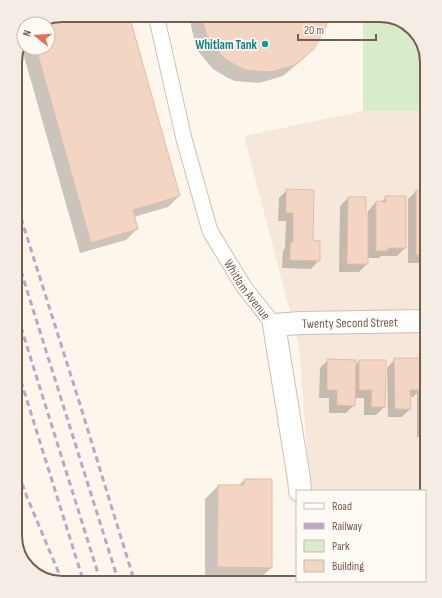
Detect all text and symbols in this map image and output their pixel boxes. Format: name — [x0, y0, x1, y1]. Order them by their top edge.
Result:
north arrow — [16, 16, 56, 56]
scale bar — [298, 16, 376, 42]
text: 20 m — [304, 23, 324, 38]
text: N — [20, 28, 34, 38]
place label: Whitlam Tank — [195, 37, 258, 53]
marker: Whitlam Tank — [260, 39, 270, 49]
street label: Whitlam Avenue — [220, 257, 274, 323]
street label: Twenty Second Street — [302, 314, 398, 332]
legend — [296, 490, 426, 582]
text: Road — [332, 499, 352, 514]
text: Railway — [332, 519, 363, 534]
text: Park — [332, 539, 350, 554]
text: Building — [332, 559, 364, 574]

